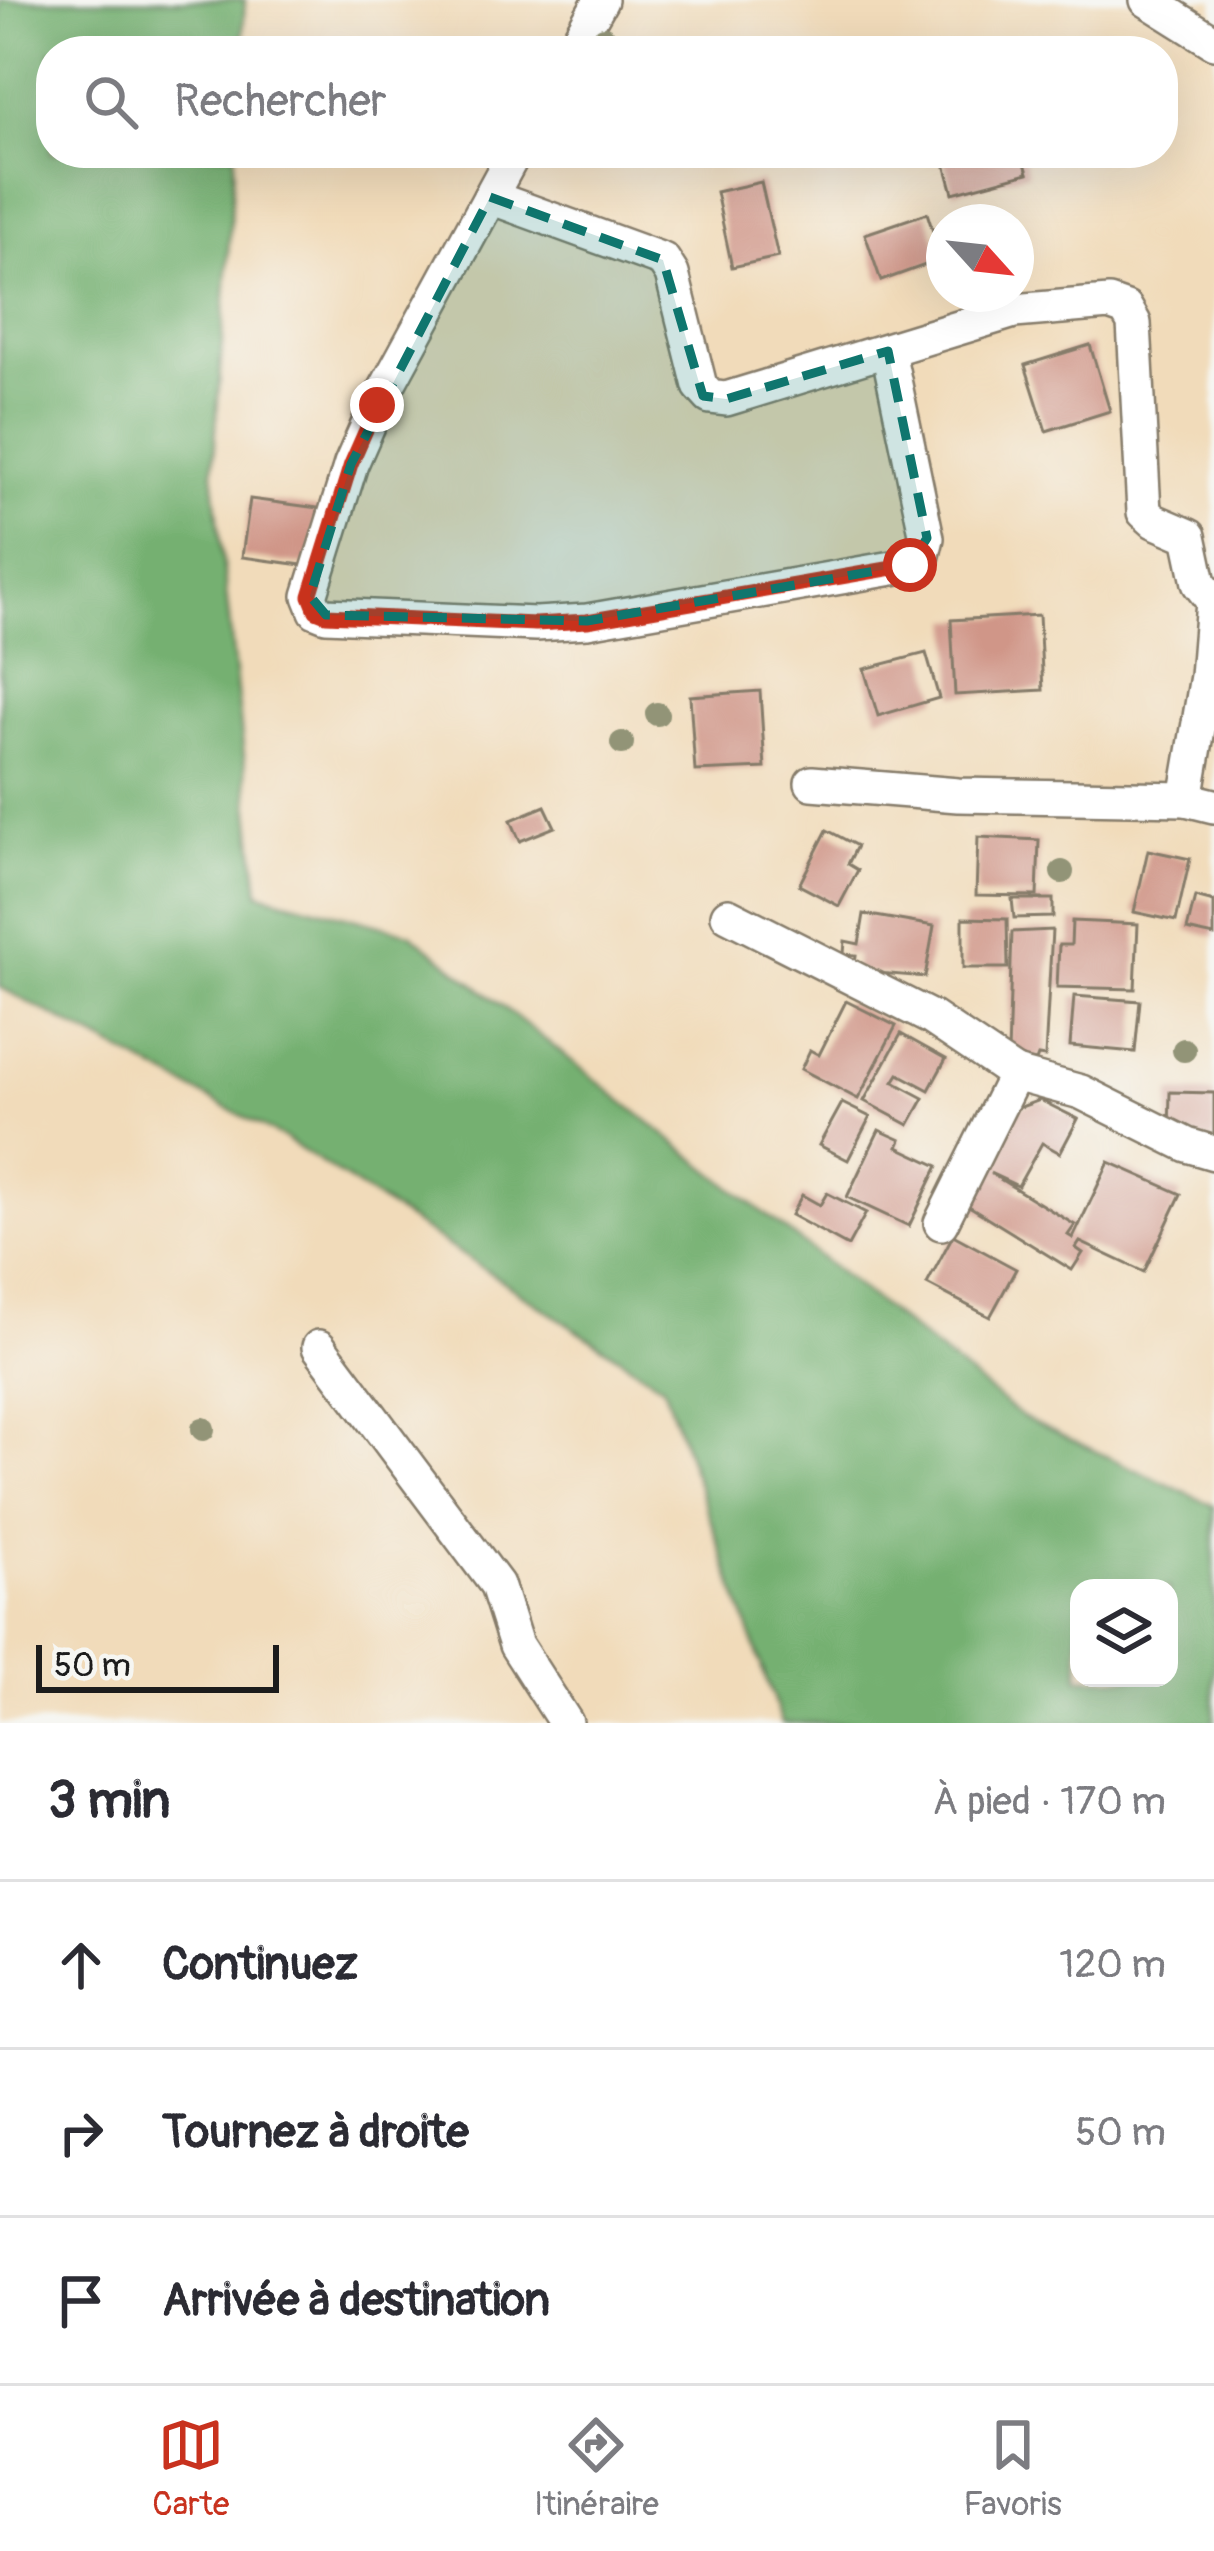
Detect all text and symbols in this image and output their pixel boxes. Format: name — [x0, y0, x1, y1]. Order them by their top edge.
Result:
search box — [36, 36, 1178, 168]
icon: search — [78, 69, 144, 135]
text: Rechercher — [174, 74, 387, 130]
north arrow — [926, 204, 1034, 312]
route end — [350, 378, 404, 432]
route start — [883, 538, 937, 592]
map controls — [1070, 1579, 1178, 1687]
button: layers — [1070, 1579, 1178, 1687]
scale bar — [36, 1639, 279, 1692]
text: 50 m — [54, 1645, 131, 1686]
text: 3 min — [48, 1769, 170, 1833]
text: À pied · 170 m — [932, 1777, 1166, 1826]
icon: ahead — [48, 1932, 114, 1998]
text: Continuez — [162, 1937, 358, 1993]
text: 120 m — [1059, 1940, 1166, 1989]
icon: right — [48, 2100, 114, 2166]
text: Tournez à droite — [162, 2105, 469, 2161]
text: 50 m — [1075, 2108, 1166, 2157]
icon: arrive — [48, 2268, 114, 2334]
text: Arrivée à destination — [162, 2273, 550, 2329]
tab: Carte — [152, 2412, 229, 2525]
tab: Itinéraire — [534, 2412, 659, 2525]
tab: Favoris — [963, 2412, 1062, 2525]

